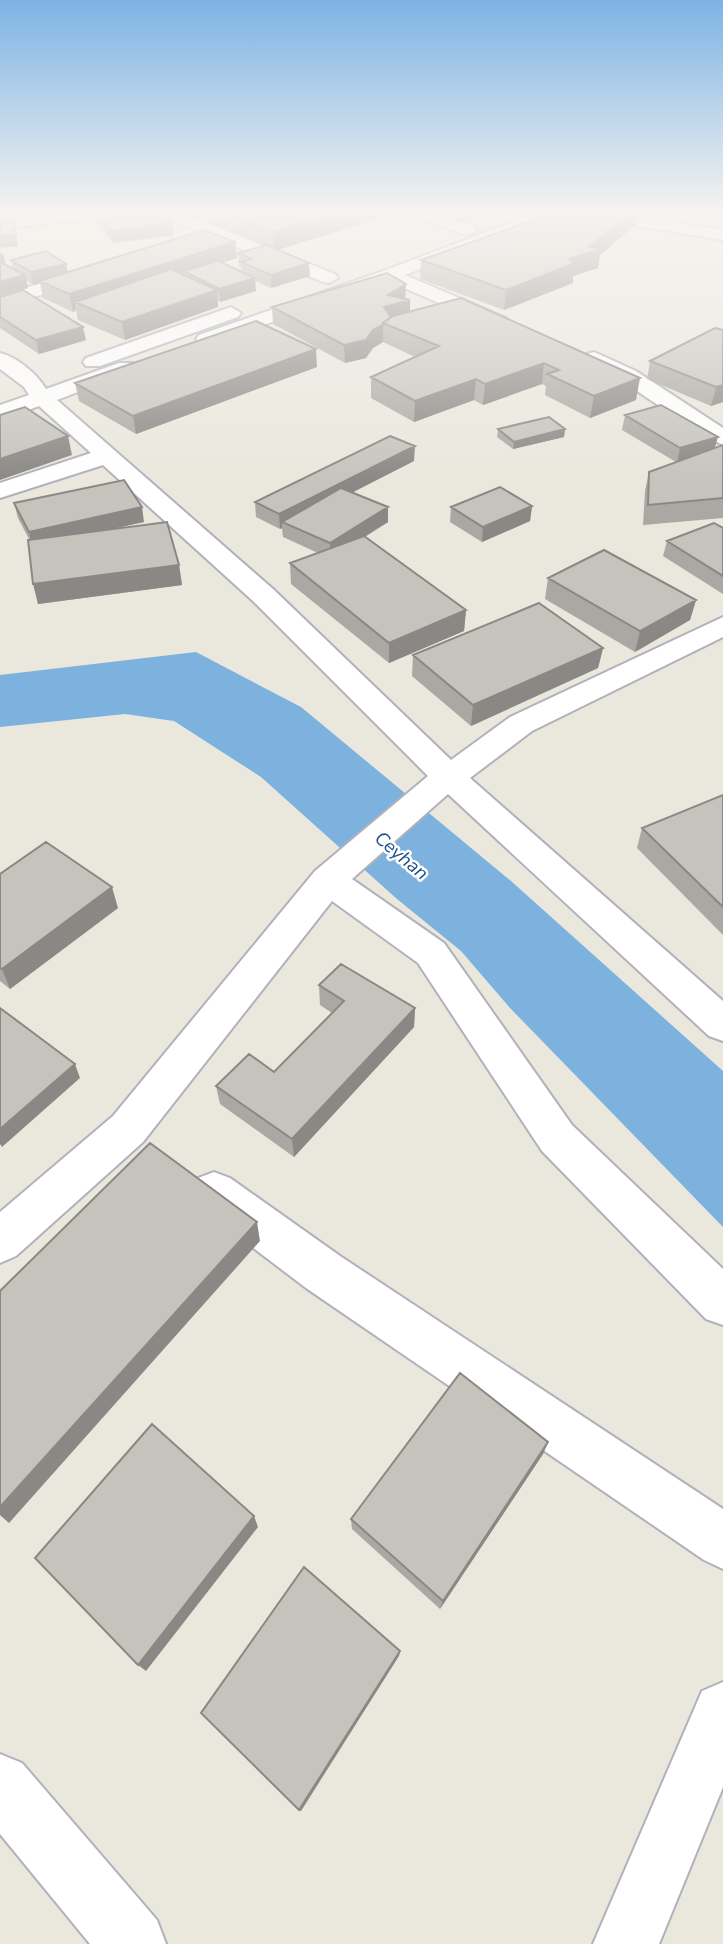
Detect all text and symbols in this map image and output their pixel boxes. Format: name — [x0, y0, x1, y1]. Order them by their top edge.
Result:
water label: Ceyhan — [369, 825, 434, 886]

